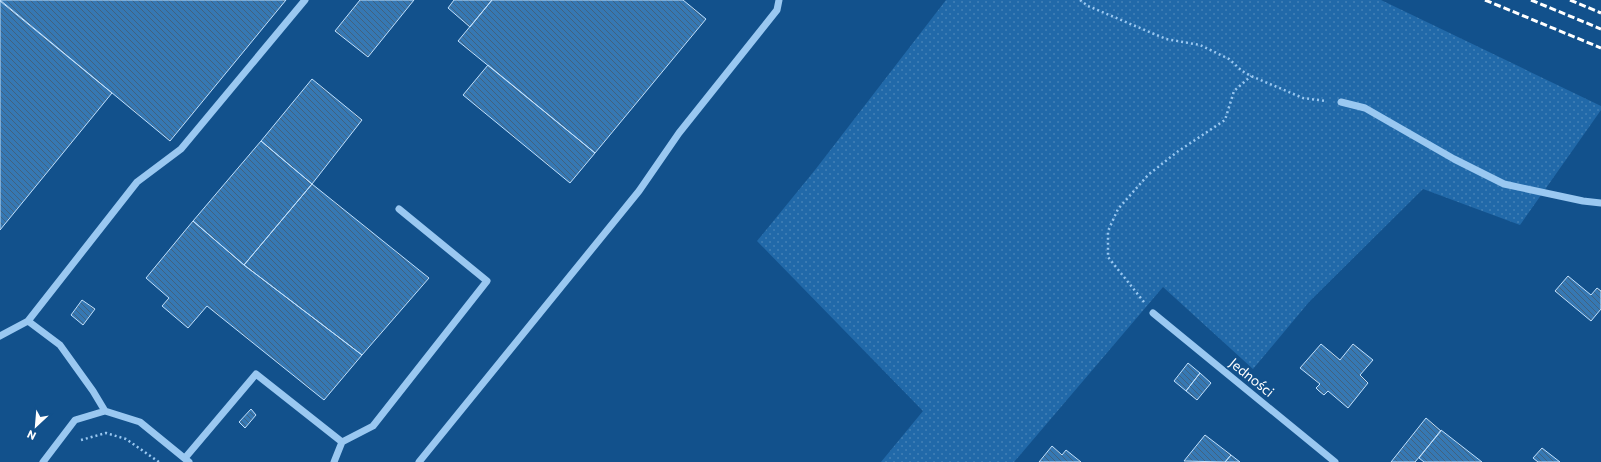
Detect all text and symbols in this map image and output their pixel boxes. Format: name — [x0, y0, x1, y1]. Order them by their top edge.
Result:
street label: Jedności — [1226, 354, 1278, 400]
north arrow — [16, 406, 56, 446]
text: N — [25, 428, 38, 443]

